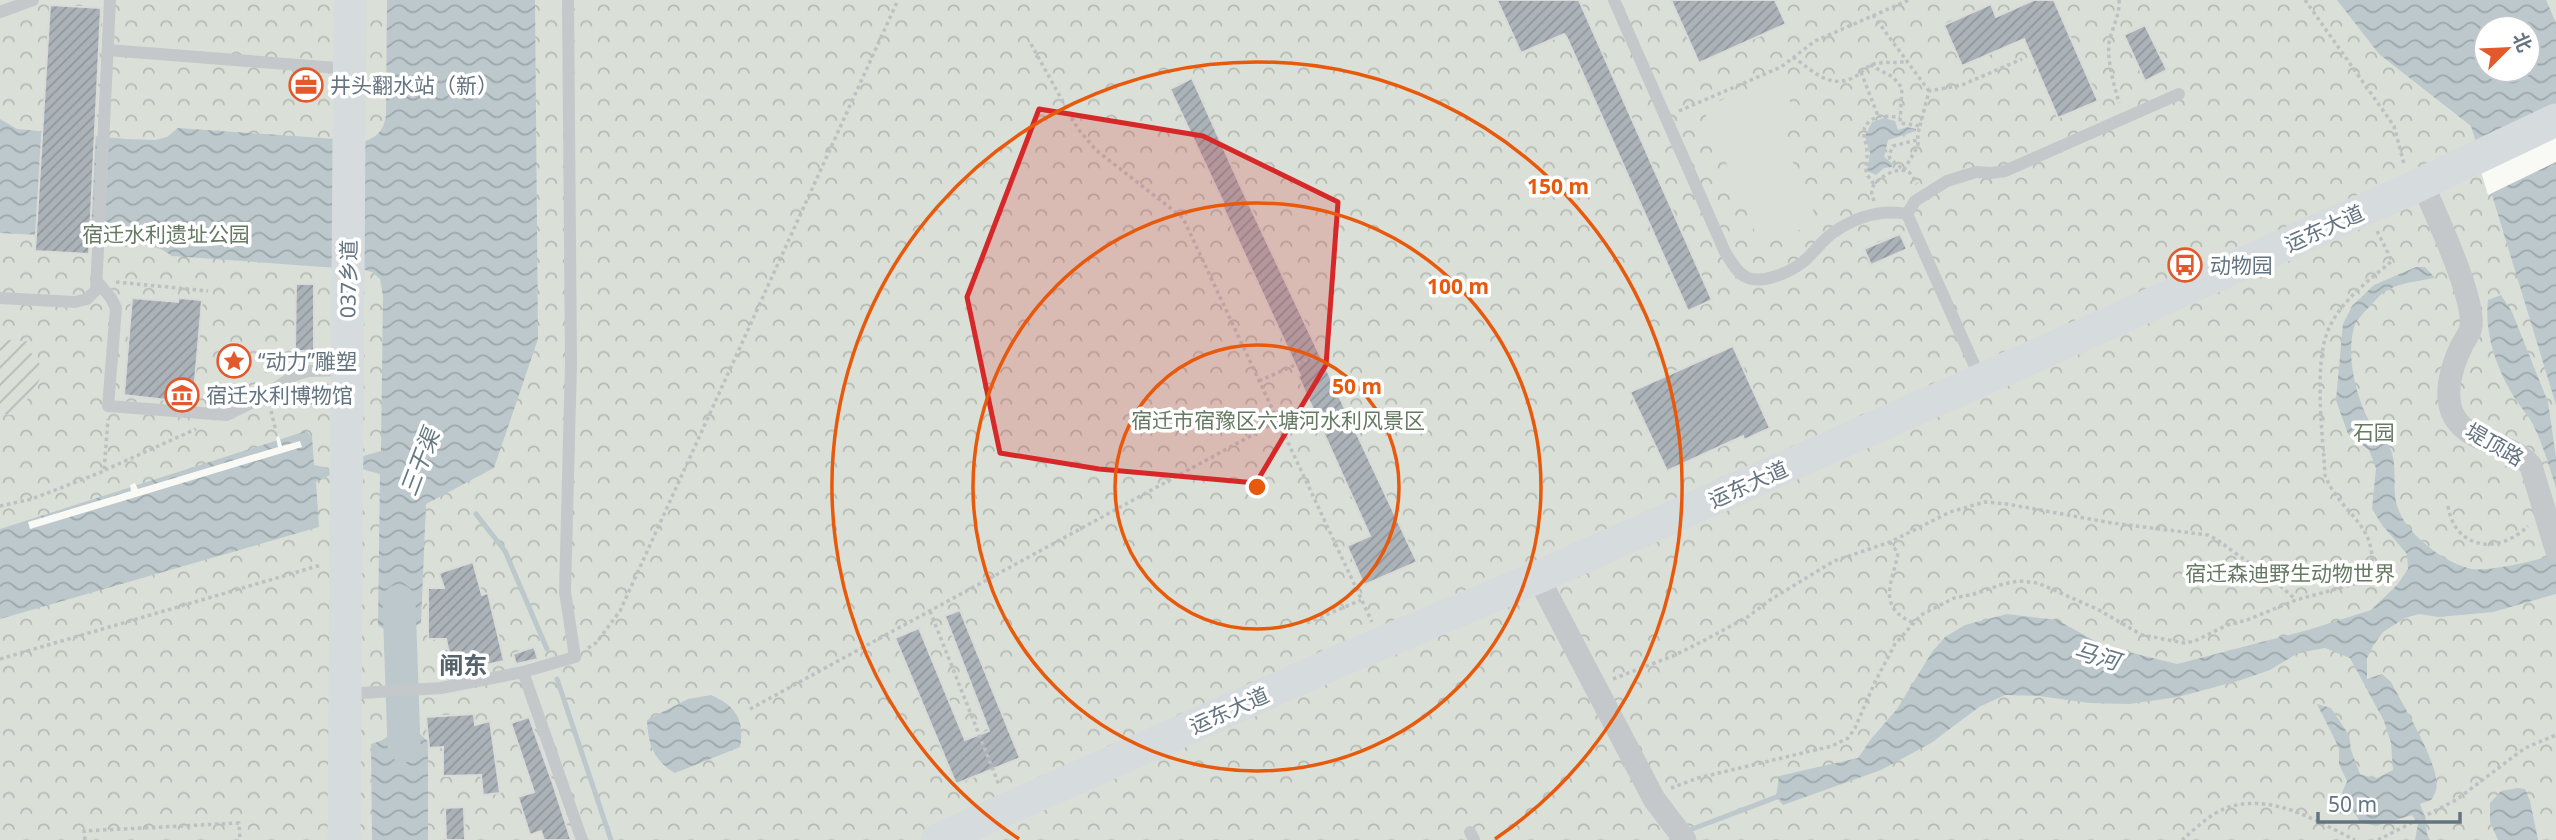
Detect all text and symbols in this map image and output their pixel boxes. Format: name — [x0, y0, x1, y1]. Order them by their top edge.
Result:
north arrow — [2472, 14, 2542, 84]
text: 北 — [2507, 28, 2538, 56]
office icon: 井头翻水站（新） — [287, 66, 325, 104]
place label: 井头翻水站（新） — [330, 71, 498, 99]
text: 150 m — [1527, 172, 1589, 200]
street label: 运东大道 — [2280, 198, 2368, 258]
park label: 宿迁水利遗址公园 — [82, 220, 250, 248]
street label: 037乡道 — [333, 240, 363, 318]
bus stop icon: 动物园 — [2166, 246, 2204, 284]
place label: 动物园 — [2210, 251, 2273, 279]
text: 100 m — [1427, 272, 1489, 300]
place icon: “动力”雕塑 — [215, 342, 253, 380]
place label: “动力”雕塑 — [258, 347, 357, 375]
text: 50 m — [1332, 372, 1382, 400]
museum icon: 宿迁水利博物馆 — [163, 376, 201, 414]
place label: 宿迁水利博物馆 — [206, 381, 353, 409]
park label: 宿迁市宿豫区六塘河水利风景区 — [1131, 406, 1425, 434]
street label: 堤顶路 — [2461, 416, 2529, 472]
park label: 石园 — [2353, 418, 2395, 446]
water label: 三干渠 — [392, 421, 447, 500]
street label: 运东大道 — [1704, 454, 1792, 514]
centre of rings — [1245, 475, 1269, 499]
park label: 宿迁森迪野生动物世界 — [2185, 559, 2395, 587]
water label: 马河 — [2070, 633, 2127, 678]
district label: 闸东 — [439, 648, 487, 681]
street label: 运东大道 — [1185, 680, 1273, 740]
scale bar — [2318, 780, 2460, 824]
text: 50 m — [2328, 790, 2377, 818]

